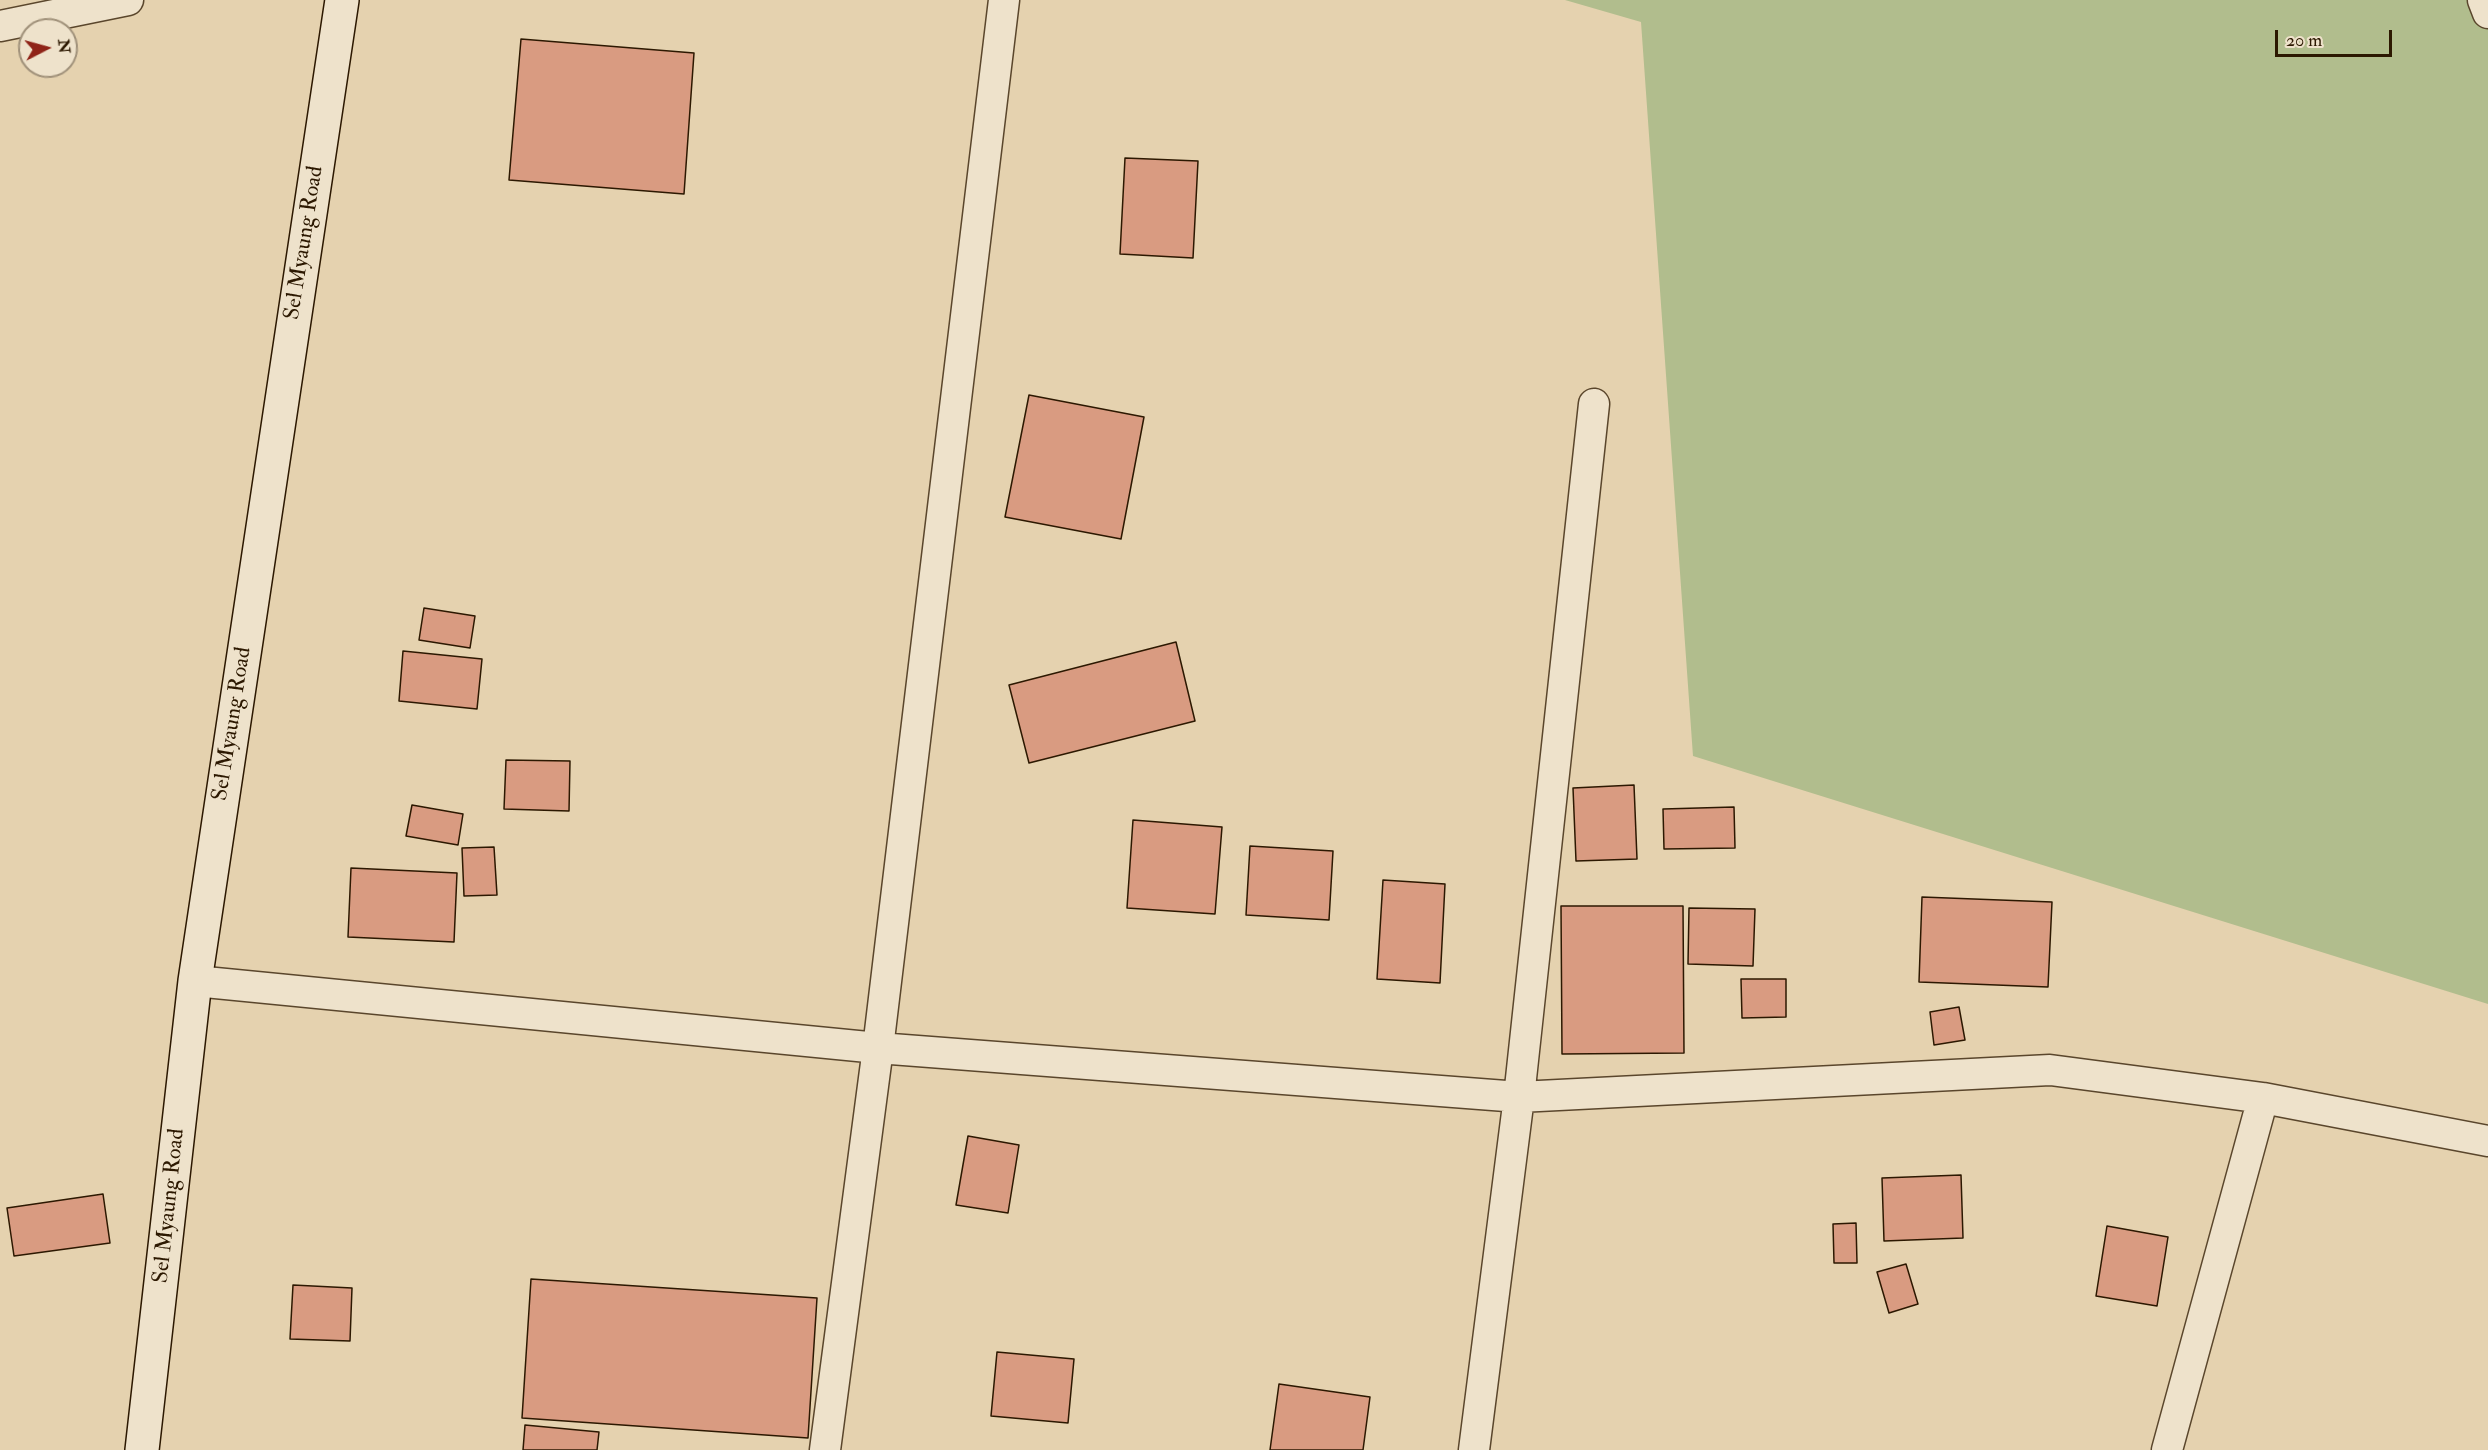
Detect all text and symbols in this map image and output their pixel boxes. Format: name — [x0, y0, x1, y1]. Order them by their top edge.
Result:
north arrow — [18, 18, 78, 78]
scale bar — [2278, 18, 2395, 56]
text: 20 m — [2286, 29, 2322, 52]
text: N — [53, 38, 75, 54]
street label: Sel Myaung Road — [280, 164, 330, 322]
street label: Sel Myaung Road — [208, 645, 258, 803]
street label: Sel Myaung Road — [149, 1127, 191, 1285]

